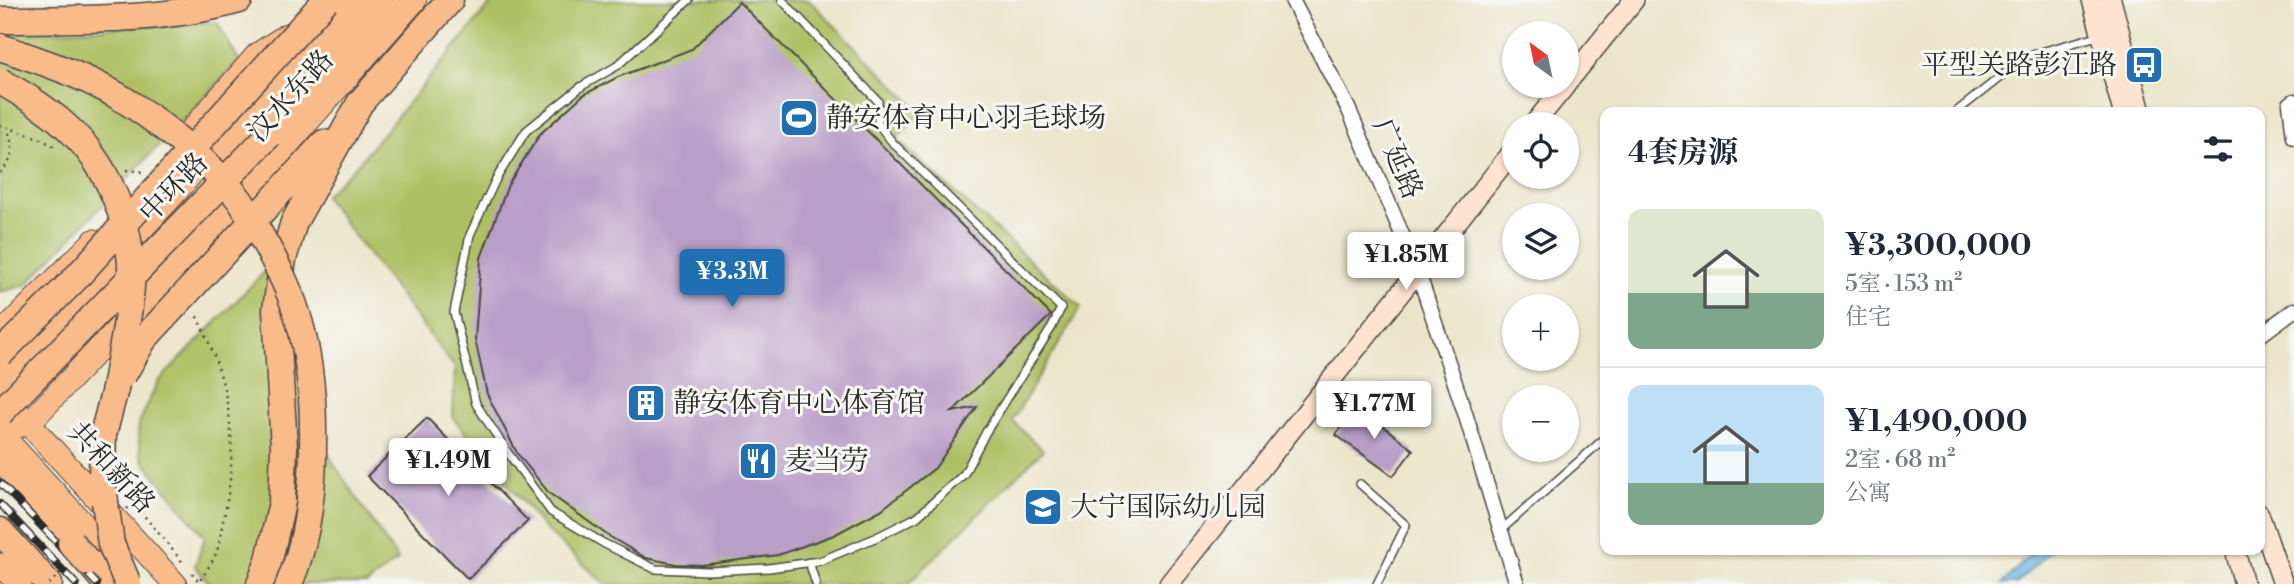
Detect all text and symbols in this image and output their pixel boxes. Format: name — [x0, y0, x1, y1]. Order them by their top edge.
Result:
north arrow — [1502, 21, 1578, 98]
map controls — [1502, 21, 1579, 462]
street label: 汶水东路 — [241, 43, 341, 149]
bus stop icon: 平型关路彭江路 — [2123, 44, 2165, 86]
place label: 平型关路彭江路 — [1921, 48, 2117, 83]
sports icon: 静安体育中心羽毛球场 — [778, 97, 820, 139]
place label: 静安体育中心羽毛球场 — [826, 101, 1106, 136]
button: locate — [1502, 112, 1579, 189]
street label: 广延路 — [1364, 113, 1430, 205]
icon: filters — [2199, 130, 2237, 168]
text: 4套房源 — [1628, 134, 1738, 172]
street label: 中环路 — [132, 146, 216, 230]
button: layers — [1502, 203, 1579, 280]
text: ¥3,300,000 — [1845, 227, 2032, 265]
pin: ¥1.85M — [1349, 232, 1463, 292]
icon: home — [1684, 237, 1768, 321]
text: ¥1.85M — [1363, 241, 1449, 269]
pin: ¥3.3M — [683, 250, 781, 309]
text: ¥3.3M — [696, 258, 768, 286]
text: 5室 · 153 m² — [1845, 270, 1962, 298]
button: + — [1502, 294, 1579, 371]
text: 住宅 — [1845, 303, 1891, 331]
building icon: 静安体育中心体育馆 — [625, 382, 667, 424]
pin: ¥1.77M — [1317, 382, 1431, 441]
button: − — [1502, 385, 1579, 462]
place label: 静安体育中心体育馆 — [673, 386, 925, 421]
text: ¥1.77M — [1332, 390, 1416, 418]
text: ¥1,490,000 — [1845, 403, 2027, 441]
icon: home — [1684, 413, 1768, 497]
street label: 共和新路 — [60, 415, 162, 521]
pin: ¥1.49M — [391, 438, 505, 498]
restaurant icon: 麦当劳 — [737, 440, 779, 482]
place label: 麦当劳 — [785, 444, 869, 479]
text: 2室 · 68 m² — [1845, 446, 1955, 474]
text: ¥1.49M — [405, 447, 491, 475]
text: 公寓 — [1845, 479, 1891, 507]
school or university icon: 大宁国际幼儿园 — [1022, 486, 1064, 528]
place label: 大宁国际幼儿园 — [1070, 490, 1266, 525]

